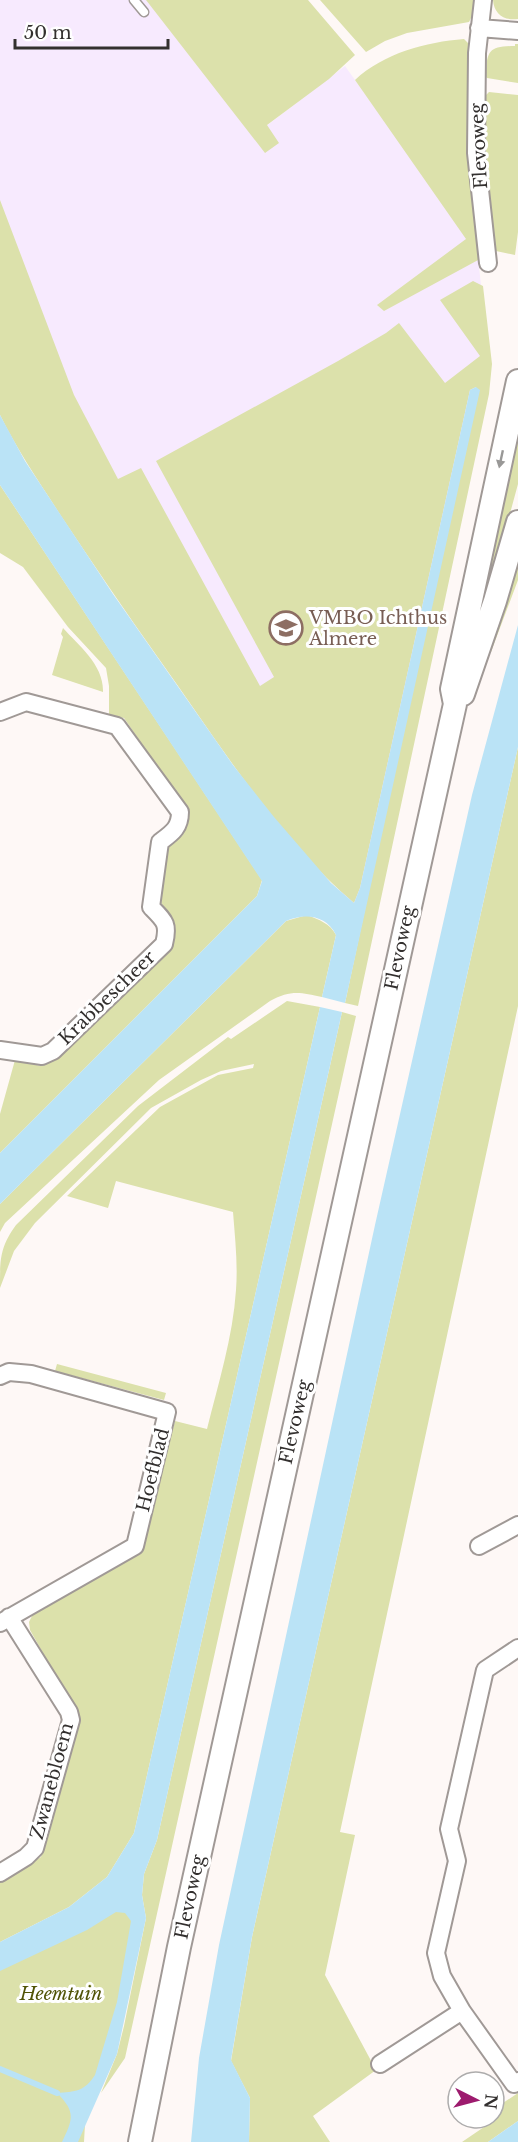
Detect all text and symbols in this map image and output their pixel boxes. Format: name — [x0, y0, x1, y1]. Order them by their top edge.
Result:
scale bar — [15, 12, 168, 50]
text: 50 m — [24, 22, 72, 44]
street label: Flevoweg — [466, 102, 492, 190]
one-way arrow — [496, 450, 506, 468]
place label: VMBO Ichthus Almere — [308, 607, 447, 650]
school or university icon: VMBO Ichthus Almere — [268, 610, 304, 646]
street label: Flevoweg — [380, 903, 420, 992]
street label: Krabbescheer — [54, 946, 160, 1050]
street label: Flevoweg — [275, 1377, 315, 1466]
street label: Hoefblad — [132, 1426, 174, 1514]
street label: Zwanebloem — [26, 1720, 78, 1842]
street label: Flevoweg — [170, 1852, 210, 1941]
park label: Heemtuin — [19, 1983, 102, 2005]
north arrow — [446, 2070, 506, 2130]
text: N — [480, 2093, 502, 2110]

